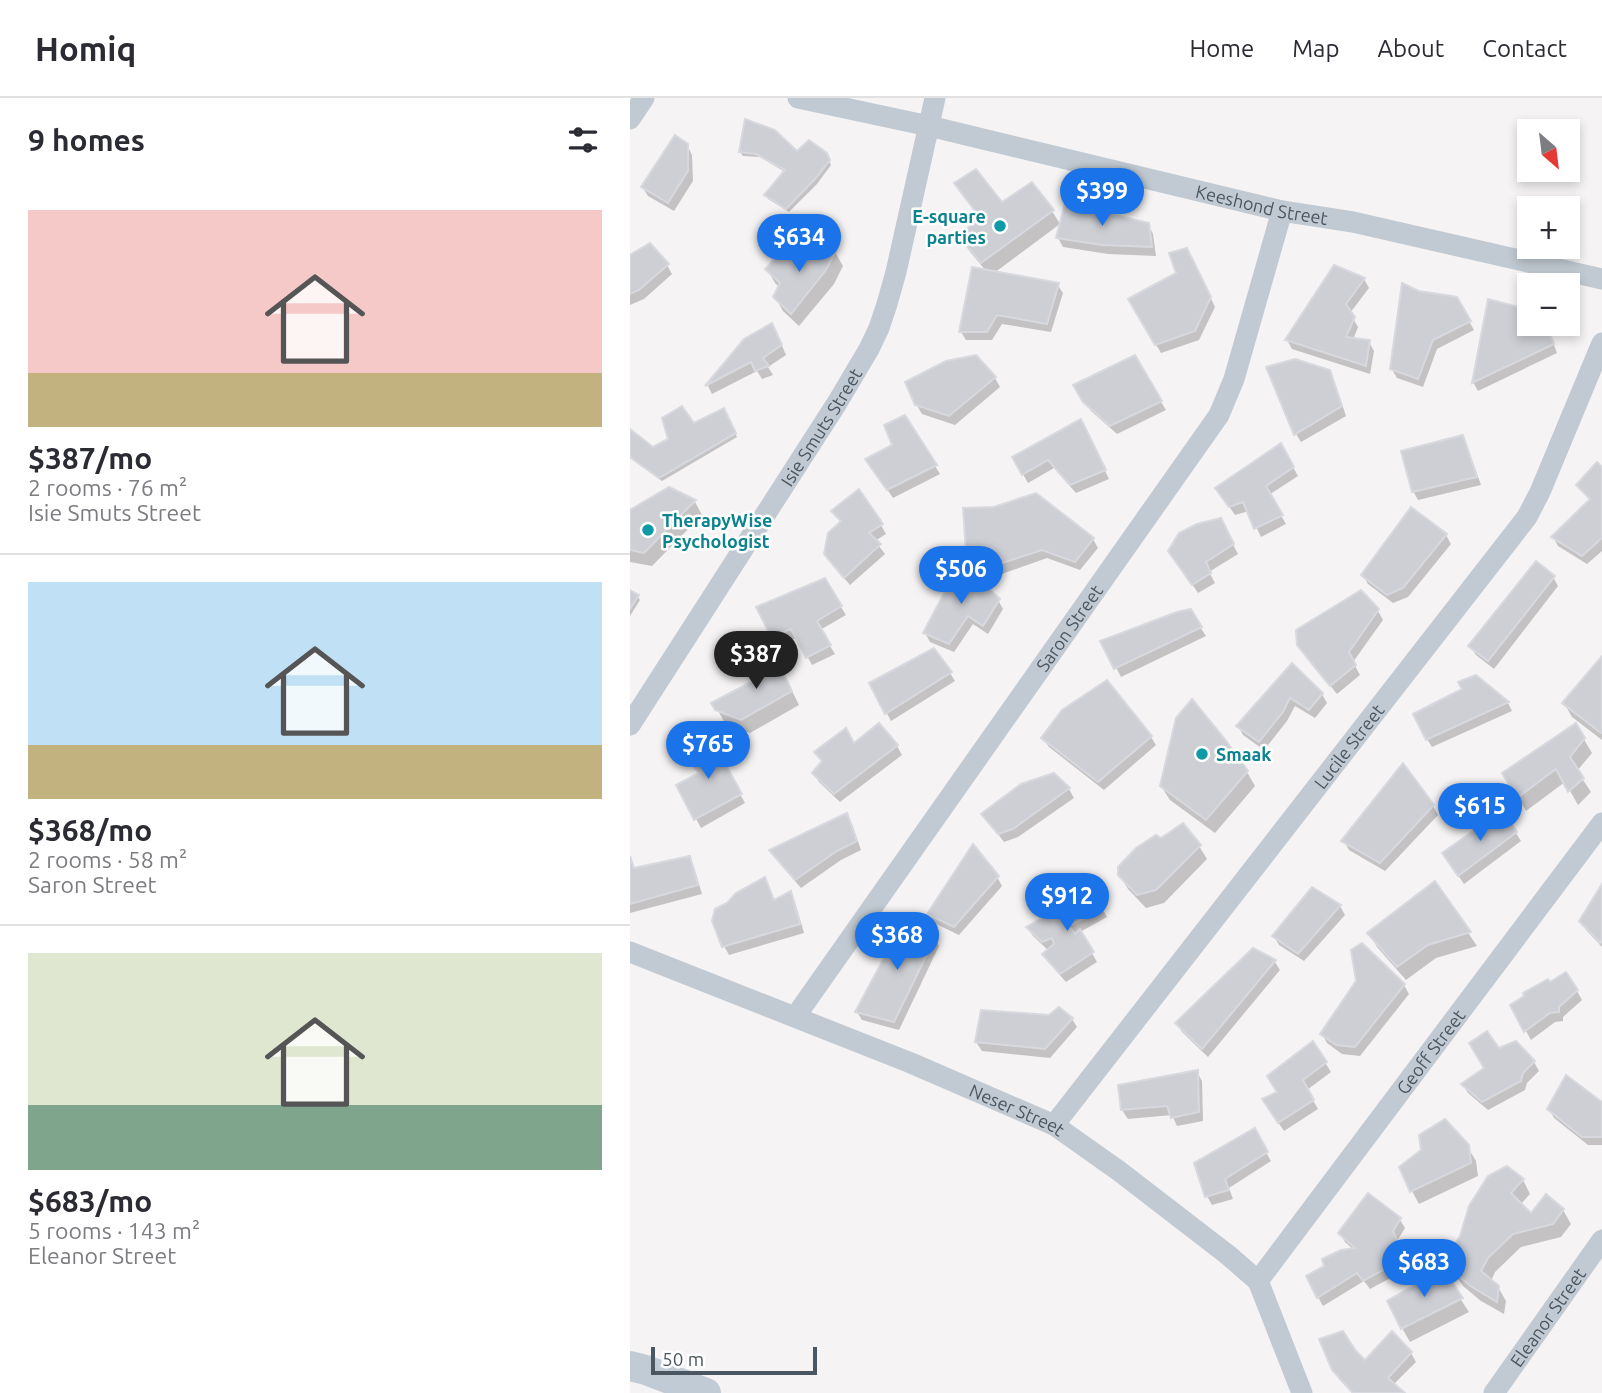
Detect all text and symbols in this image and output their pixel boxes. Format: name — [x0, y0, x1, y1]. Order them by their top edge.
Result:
text: Homiq — [35, 30, 136, 67]
text: Home — [1189, 35, 1254, 62]
text: Map — [1292, 35, 1339, 62]
text: About — [1377, 35, 1444, 62]
text: Contact — [1482, 35, 1567, 62]
north arrow — [1517, 119, 1580, 182]
map controls — [1517, 119, 1580, 336]
icon: filters — [564, 121, 602, 159]
text: 9 homes — [28, 123, 145, 157]
pin: $399 — [1061, 169, 1143, 228]
text: $399 — [1076, 178, 1128, 203]
street label: Keeshond Street — [1194, 181, 1329, 228]
button: + — [1517, 196, 1580, 259]
place label: E-square parties — [912, 206, 986, 247]
pin: $634 — [758, 214, 840, 274]
marker: E-square parties — [992, 218, 1008, 234]
text: $634 — [773, 224, 825, 249]
icon: home — [252, 256, 378, 382]
button: − — [1517, 273, 1580, 336]
street label: Isie Smuts Street — [776, 364, 865, 490]
text: $387/mo — [28, 441, 152, 475]
text: 2 rooms · 76 m² — [28, 475, 187, 500]
text: Isie Smuts Street — [28, 500, 201, 525]
place label: TherapyWise Psychologist — [662, 510, 772, 551]
marker: TherapyWise Psychologist — [640, 522, 656, 538]
pin: $506 — [920, 546, 1002, 606]
text: $506 — [935, 556, 987, 581]
street label: Saron Street — [1032, 581, 1106, 675]
icon: home — [252, 628, 378, 754]
pin: $387 — [715, 632, 797, 691]
text: $387 — [730, 641, 782, 666]
street label: Lucile Street — [1310, 700, 1388, 792]
pin: $765 — [667, 722, 749, 781]
text: $765 — [682, 731, 734, 756]
place label: Smaak — [1216, 744, 1271, 764]
marker: Smaak — [1194, 746, 1210, 762]
pin: $615 — [1439, 784, 1521, 843]
text: $615 — [1454, 793, 1506, 818]
text: $368/mo — [28, 813, 152, 847]
text: 2 rooms · 58 m² — [28, 847, 187, 872]
text: Saron Street — [28, 872, 157, 897]
pin: $912 — [1026, 874, 1108, 933]
text: $912 — [1041, 883, 1093, 908]
pin: $368 — [856, 912, 938, 972]
text: $368 — [871, 922, 923, 947]
icon: home — [252, 999, 378, 1125]
street label: Geoff Street — [1392, 1005, 1469, 1098]
street label: Neser Street — [967, 1080, 1069, 1139]
text: $683/mo — [28, 1184, 152, 1218]
text: 5 rooms · 143 m² — [28, 1218, 200, 1243]
pin: $683 — [1383, 1240, 1465, 1299]
text: Eleanor Street — [28, 1243, 176, 1268]
text: $683 — [1398, 1249, 1450, 1274]
street label: Eleanor Street — [1506, 1264, 1589, 1370]
scale bar — [651, 1344, 817, 1376]
text: 50 m — [662, 1348, 704, 1370]

